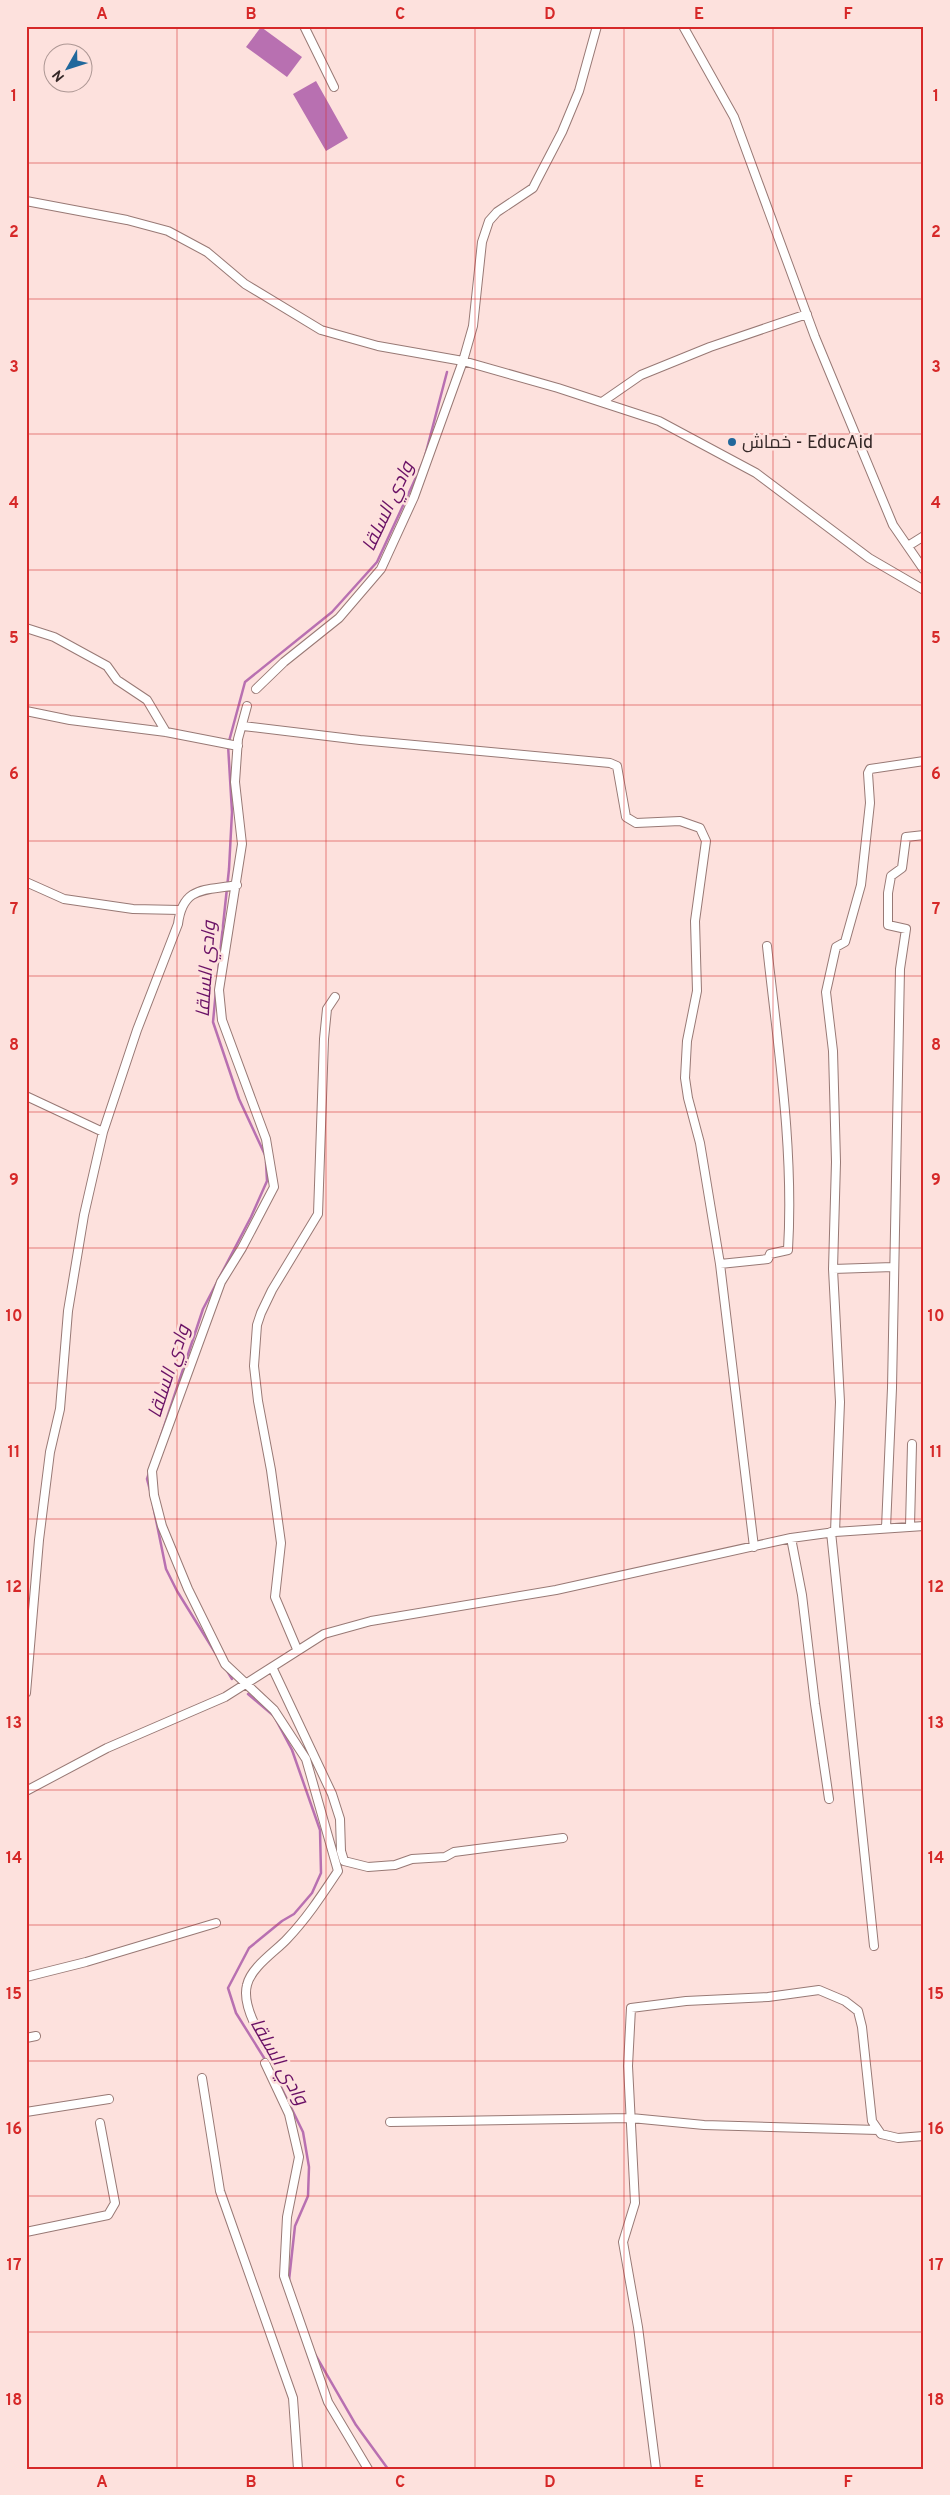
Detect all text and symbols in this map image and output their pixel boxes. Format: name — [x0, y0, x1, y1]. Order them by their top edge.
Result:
text: A — [96, 5, 108, 25]
text: B — [245, 5, 257, 25]
text: C — [395, 5, 405, 25]
text: D — [544, 5, 556, 25]
text: E — [694, 5, 704, 25]
text: F — [843, 5, 853, 25]
north arrow — [42, 42, 92, 92]
text: N — [49, 66, 69, 84]
text: 1 — [11, 87, 17, 107]
text: 1 — [933, 87, 939, 107]
text: 2 — [9, 223, 19, 243]
text: 2 — [931, 223, 941, 243]
text: 3 — [9, 358, 19, 378]
text: 3 — [931, 358, 941, 378]
place label: خماش - EducAid — [742, 432, 873, 455]
marker: خماش - EducAid — [726, 436, 738, 448]
water label: وادي السلقا — [358, 457, 423, 556]
text: 4 — [9, 494, 19, 514]
text: 4 — [931, 494, 941, 514]
text: 5 — [9, 629, 19, 649]
text: 5 — [931, 629, 941, 649]
text: 6 — [9, 765, 19, 785]
text: 6 — [931, 765, 941, 785]
text: 7 — [10, 900, 18, 920]
text: 7 — [932, 900, 940, 920]
water label: وادي السلقا — [192, 919, 224, 1018]
text: 8 — [9, 1036, 19, 1056]
text: 8 — [931, 1036, 941, 1056]
text: 9 — [9, 1171, 19, 1191]
text: 9 — [931, 1171, 941, 1191]
text: 10 — [6, 1307, 22, 1327]
text: 10 — [928, 1307, 944, 1327]
water label: وادي السلقا — [144, 1321, 199, 1422]
text: 11 — [8, 1443, 20, 1463]
text: 11 — [930, 1443, 942, 1463]
text: 12 — [6, 1578, 22, 1598]
text: 12 — [928, 1578, 944, 1598]
text: 13 — [6, 1714, 22, 1734]
text: 13 — [928, 1714, 944, 1734]
text: 14 — [6, 1849, 22, 1869]
text: 14 — [928, 1849, 944, 1869]
text: 15 — [6, 1985, 22, 2005]
text: 15 — [928, 1985, 944, 2005]
water label: وادي السلقا — [242, 2014, 314, 2112]
text: 16 — [6, 2120, 22, 2140]
text: 16 — [928, 2120, 944, 2140]
text: 17 — [7, 2256, 21, 2276]
text: 17 — [929, 2256, 943, 2276]
text: 18 — [6, 2391, 22, 2411]
text: 18 — [928, 2391, 944, 2411]
text: A — [96, 2473, 108, 2493]
text: B — [245, 2473, 257, 2493]
text: C — [395, 2473, 405, 2493]
text: D — [544, 2473, 556, 2493]
text: E — [694, 2473, 704, 2493]
text: F — [843, 2473, 853, 2493]

